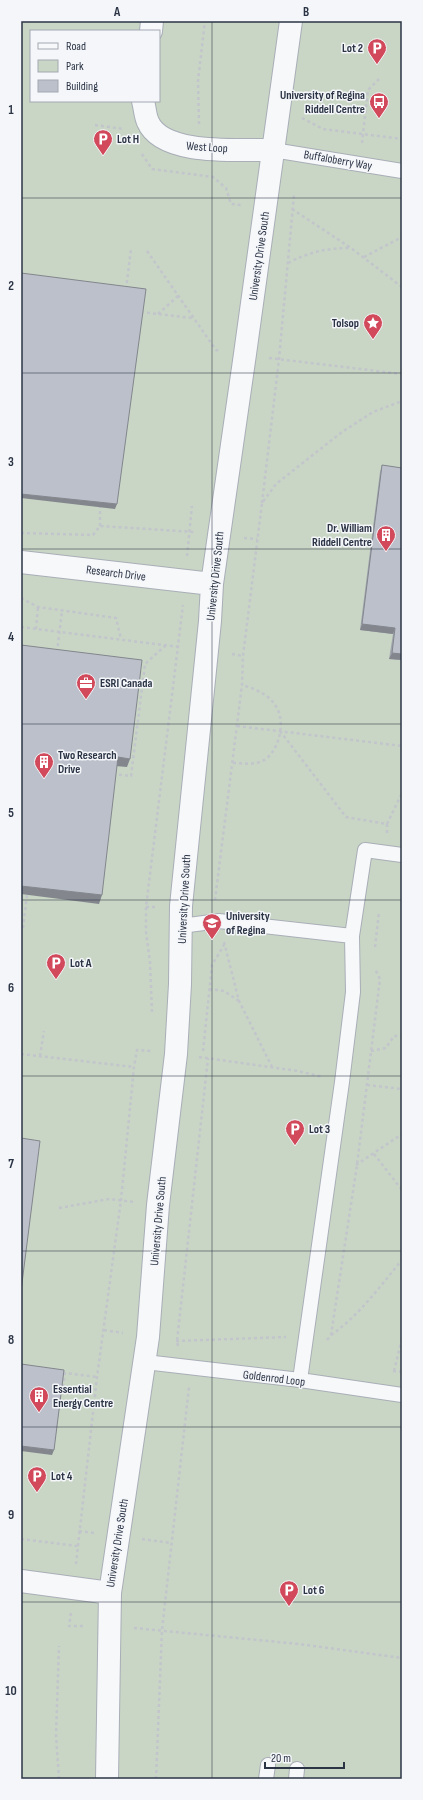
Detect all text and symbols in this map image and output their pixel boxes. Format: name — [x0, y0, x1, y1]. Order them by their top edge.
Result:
text: A — [113, 4, 121, 20]
text: B — [303, 4, 309, 20]
legend — [30, 30, 160, 102]
parking icon: Lot 2 — [366, 37, 388, 65]
text: Road — [66, 39, 86, 54]
place label: Lot 2 — [342, 41, 363, 56]
text: Park — [66, 59, 84, 74]
text: Building — [66, 79, 98, 94]
place label: University of Regina Riddell Centre — [280, 88, 365, 117]
bus stop icon: University of Regina Riddell Centre — [368, 91, 390, 119]
text: 1 — [8, 102, 14, 118]
parking icon: Lot H — [92, 128, 114, 156]
place label: Lot H — [117, 132, 139, 147]
street label: West Loop — [186, 139, 228, 156]
street label: Buffaloberry Way — [303, 147, 374, 174]
street label: University Drive South — [246, 211, 273, 301]
text: 2 — [8, 278, 14, 294]
place icon: Tolsop — [362, 312, 384, 340]
place label: Tolsop — [332, 316, 359, 331]
text: 3 — [8, 454, 14, 470]
place label: Dr. William Riddell Centre — [312, 521, 372, 550]
building icon: Dr. William Riddell Centre — [375, 524, 397, 552]
street label: University Drive South — [203, 531, 228, 621]
street label: Research Drive — [85, 562, 147, 585]
text: 4 — [8, 629, 14, 645]
office icon: ESRI Canada — [75, 672, 97, 700]
place label: ESRI Canada — [100, 676, 152, 691]
place label: Two Research Drive — [58, 748, 117, 777]
building icon: Two Research Drive — [33, 751, 55, 779]
text: 5 — [8, 805, 14, 821]
street label: University Drive South — [175, 854, 194, 944]
place label: University of Regina — [226, 909, 270, 938]
school or university icon: University of Regina — [201, 912, 223, 940]
parking icon: Lot A — [45, 952, 67, 980]
place label: Lot A — [70, 956, 92, 971]
text: 6 — [8, 980, 14, 996]
parking icon: Lot 3 — [284, 1118, 306, 1146]
place label: Lot 3 — [309, 1122, 330, 1137]
text: 7 — [8, 1156, 14, 1172]
street label: University Drive South — [147, 1176, 170, 1266]
text: 8 — [8, 1332, 14, 1348]
street label: Goldenrod Loop — [242, 1367, 306, 1390]
place label: Essential Energy Centre — [53, 1382, 113, 1411]
building icon: Essential Energy Centre — [28, 1385, 50, 1413]
parking icon: Lot 4 — [26, 1465, 48, 1493]
place label: Lot 4 — [51, 1469, 73, 1484]
street label: University Drive South — [103, 1498, 132, 1588]
text: 9 — [8, 1507, 14, 1523]
parking icon: Lot 6 — [278, 1579, 300, 1607]
place label: Lot 6 — [303, 1583, 325, 1598]
text: 10 — [5, 1683, 17, 1699]
scale bar — [265, 1744, 344, 1770]
text: 20 m — [271, 1751, 291, 1766]

